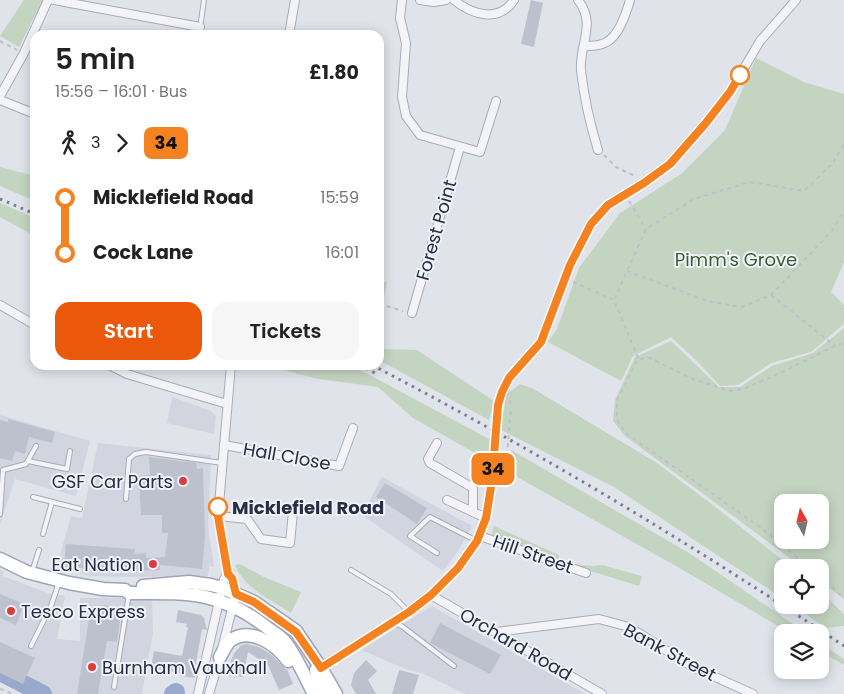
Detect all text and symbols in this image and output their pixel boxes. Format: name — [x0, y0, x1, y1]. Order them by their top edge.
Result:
text: 5 min — [55, 40, 135, 79]
text: £1.80 — [309, 59, 359, 86]
unlabelled marker — [730, 65, 750, 85]
text: 15:56 – 16:01 · Bus — [55, 80, 187, 103]
icon: walk — [55, 129, 83, 157]
icon: forward — [108, 129, 136, 157]
text: 34 — [154, 130, 178, 155]
text: 3 — [91, 131, 100, 154]
street label: Forest Point — [410, 177, 462, 283]
text: Micklefield Road — [93, 184, 254, 211]
text: 15:59 — [320, 186, 359, 209]
text: Cock Lane — [93, 239, 193, 266]
text: 16:01 — [325, 241, 359, 264]
park label: Pimm's Grove — [675, 247, 797, 272]
button: Start — [55, 302, 202, 360]
button: Tickets — [212, 302, 359, 360]
street label: Hall Close — [241, 436, 333, 476]
line badge: 34 — [470, 453, 516, 485]
text: 34 — [481, 456, 505, 481]
place label: GSF Car Parts — [52, 469, 173, 494]
marker: GSF Car Parts — [177, 475, 189, 487]
north arrow — [774, 494, 829, 549]
map controls — [774, 494, 829, 679]
place label: Micklefield Road — [232, 495, 384, 520]
marker: Micklefield Road — [208, 497, 228, 517]
street label: Hill Street — [490, 529, 576, 579]
place label: Eat Nation — [51, 552, 143, 577]
marker: Eat Nation — [147, 558, 159, 570]
button: locate — [774, 559, 829, 614]
place label: Tesco Express — [21, 599, 145, 624]
street label: Orchard Road — [455, 602, 577, 686]
marker: Tesco Express — [5, 605, 17, 617]
street label: Bank Street — [619, 617, 721, 687]
button: layers — [774, 624, 829, 679]
place label: Burnham Vauxhall — [102, 655, 267, 680]
marker: Burnham Vauxhall — [86, 661, 98, 673]

